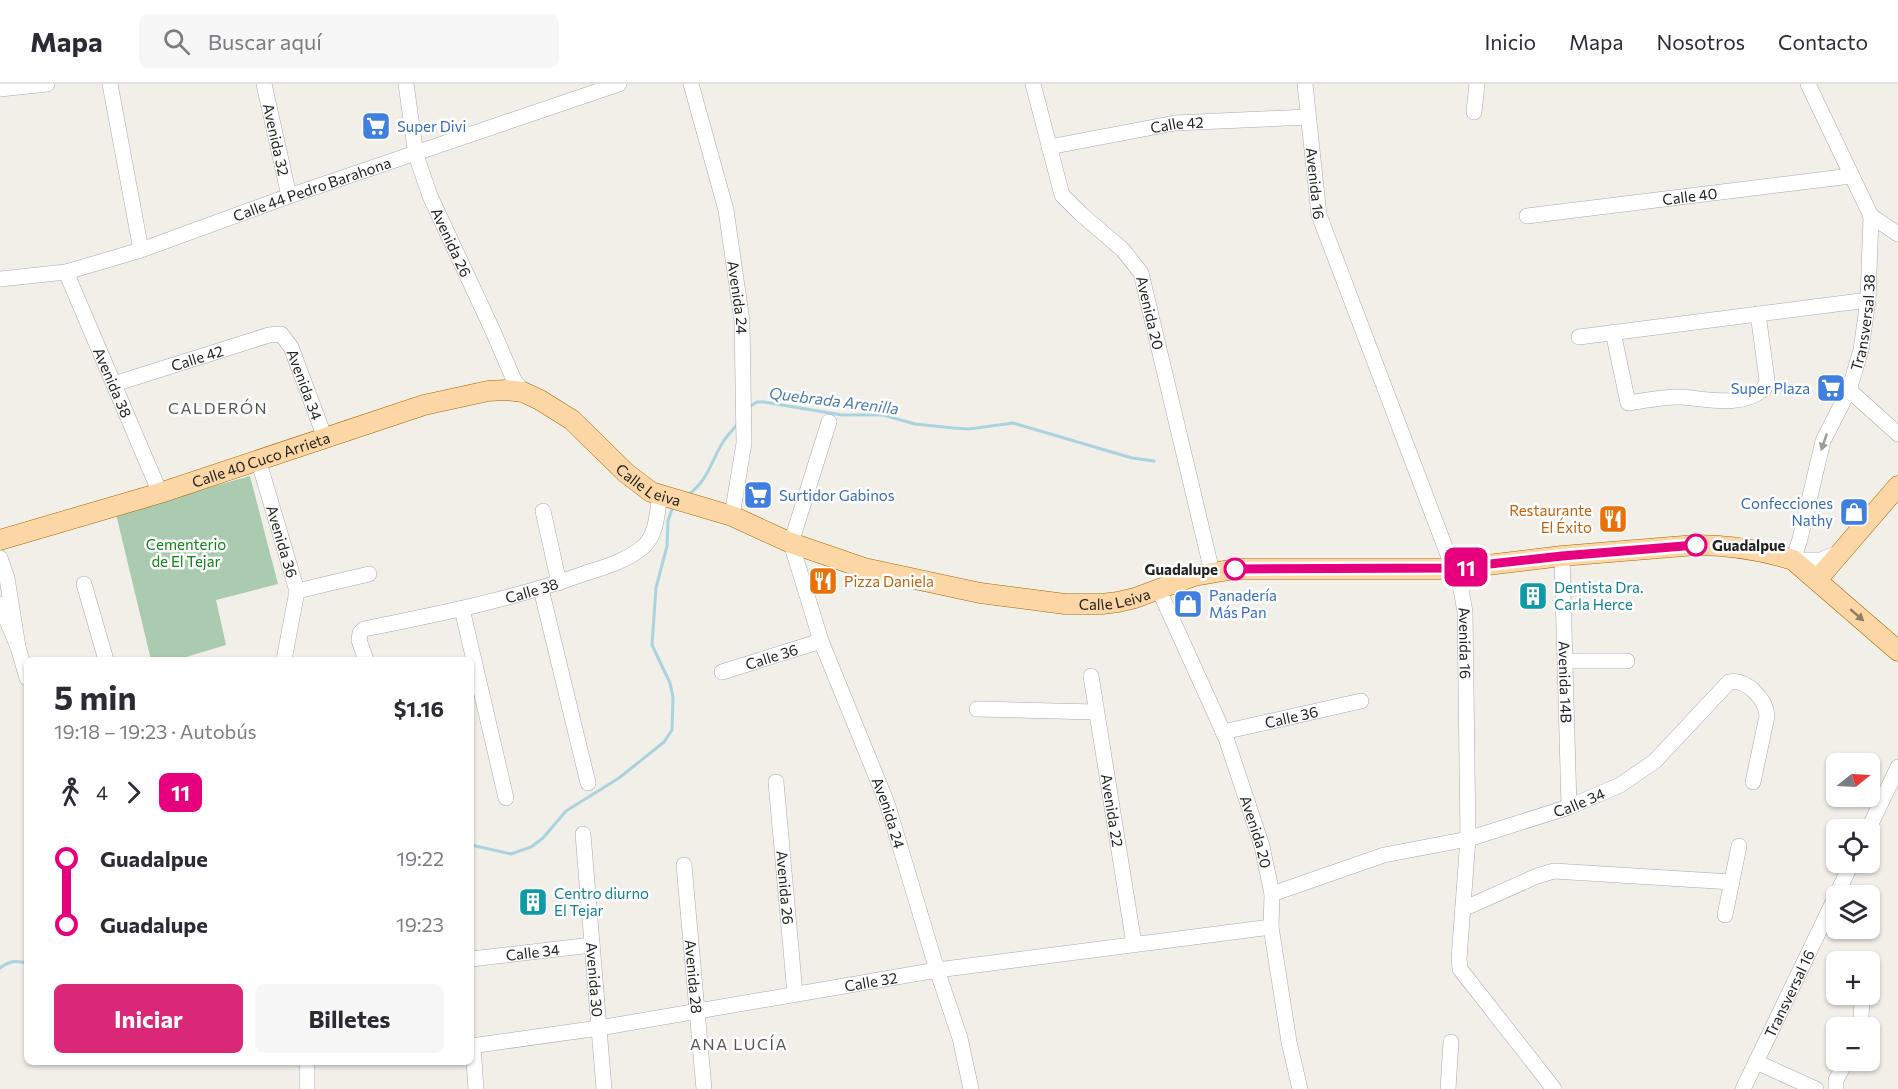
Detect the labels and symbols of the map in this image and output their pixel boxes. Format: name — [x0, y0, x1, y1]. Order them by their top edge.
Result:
street label: Avenida 32 — [260, 102, 293, 178]
supermarket icon: Super Divi — [360, 110, 392, 142]
street label: Calle 42 — [1149, 113, 1204, 137]
place label: Super Divi — [397, 117, 466, 135]
street label: Avenida 16 — [1303, 146, 1328, 220]
street label: Calle 44 Pedro Barahona — [230, 153, 393, 225]
street label: Calle 40 — [1661, 184, 1718, 208]
street label: Avenida 26 — [428, 205, 475, 280]
street label: Avenida 24 — [724, 259, 751, 334]
street label: Avenida 20 — [1133, 274, 1168, 351]
street label: Transversal 38 — [1846, 274, 1878, 373]
street label: Calle 42 — [169, 341, 225, 374]
street label: Avenida 38 — [90, 345, 136, 420]
street label: Avenida 34 — [284, 346, 326, 423]
supermarket icon: Super Plaza — [1815, 372, 1847, 404]
place label: Super Plaza — [1731, 379, 1810, 397]
water label: Quebrada Arenilla — [768, 383, 900, 417]
district label: CALDERÓN — [168, 398, 268, 417]
street label: Calle 40 Cuco Arrieta — [190, 428, 332, 491]
one-way arrow — [1818, 434, 1828, 452]
street label: Calle Leiva — [613, 460, 683, 509]
supermarket icon: Surtidor Gabinos — [742, 479, 774, 511]
place label: Surtidor Gabinos — [779, 486, 895, 504]
place label: Confecciones Nathy — [1741, 494, 1833, 529]
shop icon: Confecciones Nathy — [1838, 496, 1870, 528]
place label: Restaurante El Éxito — [1509, 501, 1592, 536]
street label: Avenida 36 — [263, 503, 302, 580]
restaurant icon: Restaurante El Éxito — [1597, 503, 1629, 535]
marker: Guadalpue — [1685, 534, 1707, 556]
park label: Cementerio de El Tejar — [146, 535, 226, 570]
place label: Guadalpue — [1712, 536, 1786, 554]
line badge: 11 — [1439, 548, 1493, 586]
marker: Guadalupe — [1224, 558, 1246, 580]
place label: Guadalupe — [1145, 560, 1218, 578]
restaurant icon: Pizza Daniela — [807, 565, 839, 597]
place label: Pizza Daniela — [844, 572, 934, 590]
street label: Calle 38 — [503, 574, 560, 606]
place label: Dentista Dra. Carla Herce — [1554, 578, 1644, 613]
building icon: Dentista Dra. Carla Herce — [1517, 580, 1549, 612]
street label: Calle Leiva — [1079, 584, 1153, 613]
place label: Panadería Más Pan — [1209, 586, 1277, 621]
shop icon: Panadería Más Pan — [1172, 588, 1204, 620]
street label: Avenida 16 — [1455, 605, 1475, 679]
one-way arrow — [1849, 608, 1864, 621]
street label: Calle 36 — [743, 640, 800, 673]
street label: Avenida 14B — [1555, 641, 1576, 724]
street label: Calle 36 — [1263, 702, 1320, 731]
north arrow — [1826, 753, 1880, 807]
street label: Avenida 22 — [1098, 772, 1127, 848]
street label: Avenida 24 — [868, 774, 909, 850]
street label: Calle 34 — [1551, 784, 1607, 820]
street label: Avenida 20 — [1237, 793, 1275, 870]
street label: Avenida 26 — [773, 850, 798, 925]
place label: Centro diurno El Tejar — [554, 884, 649, 919]
building icon: Centro diurno El Tejar — [517, 886, 549, 918]
street label: Avenida 28 — [682, 939, 706, 1014]
street label: Calle 34 — [505, 940, 561, 964]
street label: Avenida 30 — [583, 941, 607, 1018]
street label: Transversal 16 — [1760, 947, 1818, 1040]
street label: Calle 32 — [843, 968, 899, 995]
district label: ANA LUCÍA — [690, 1034, 788, 1053]

